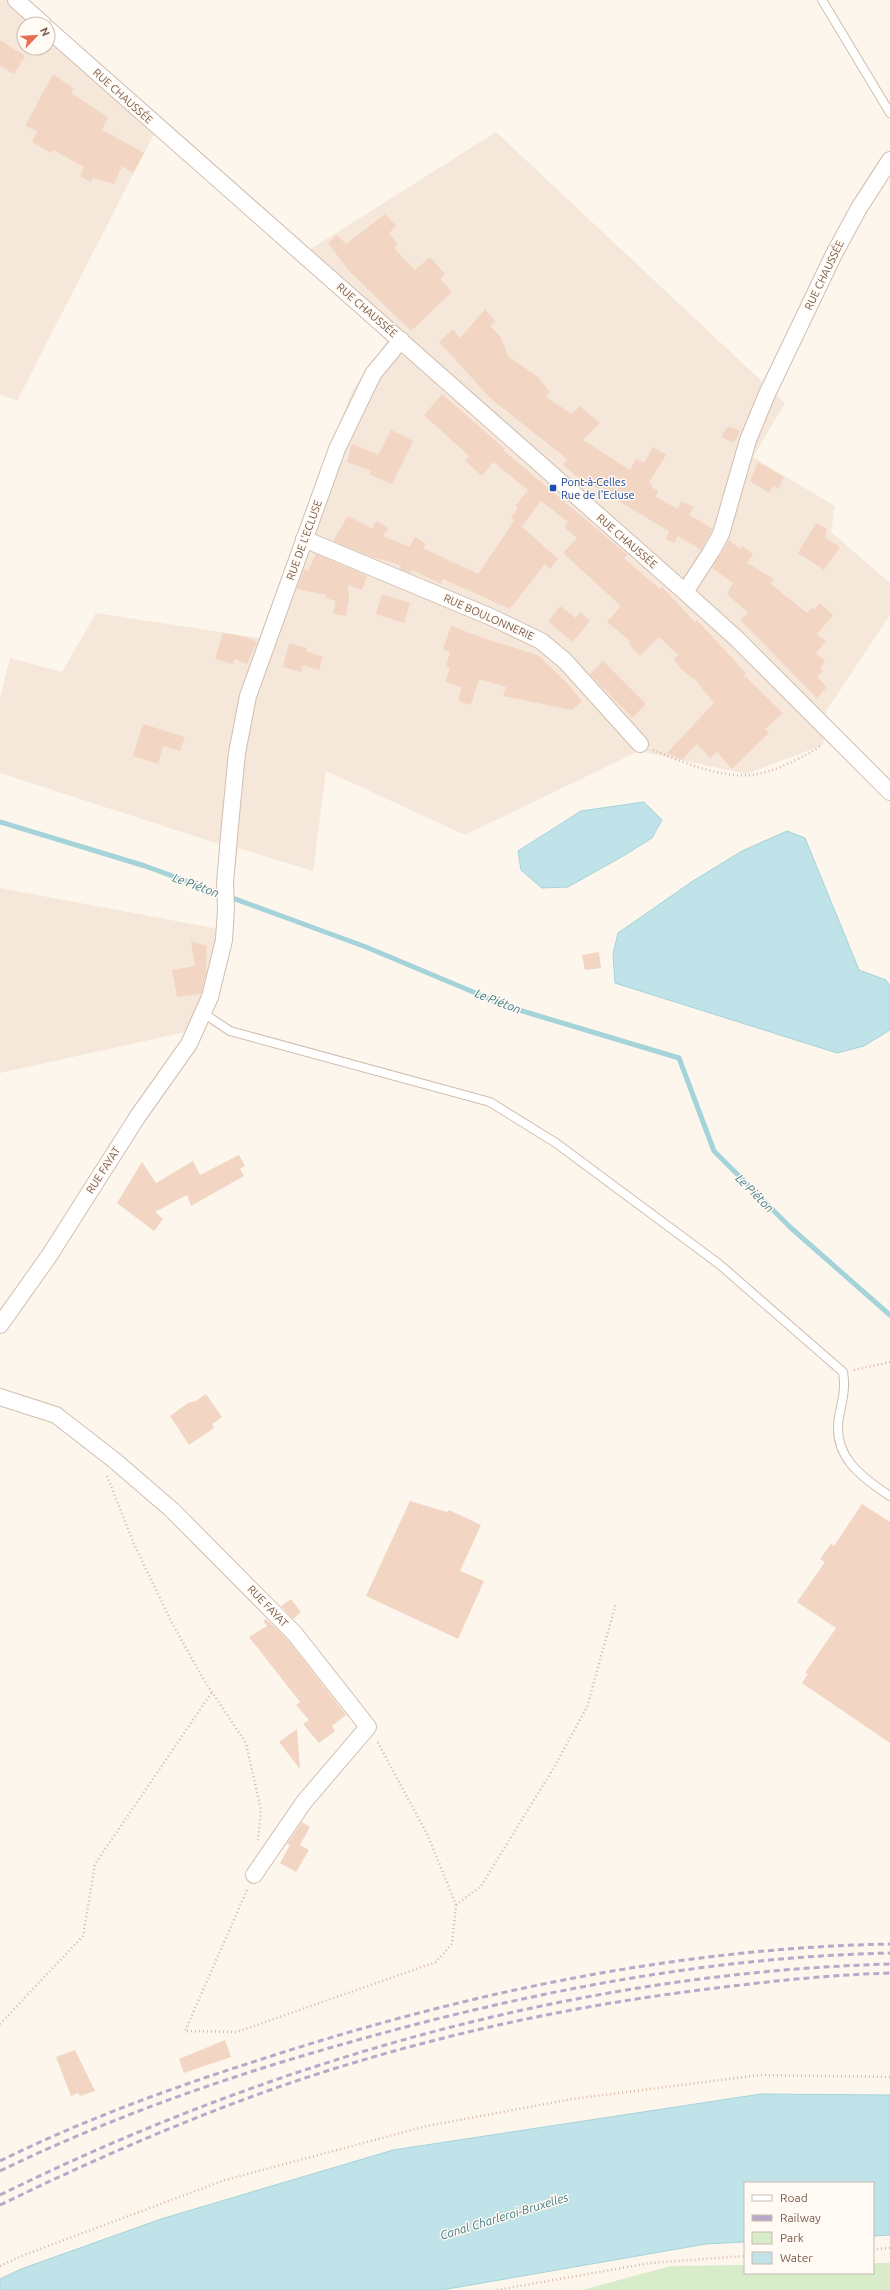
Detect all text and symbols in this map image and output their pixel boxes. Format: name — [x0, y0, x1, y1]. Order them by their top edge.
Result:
north arrow — [16, 16, 56, 56]
text: N — [38, 26, 52, 38]
street label: RUE CHAUSSÉE — [91, 65, 156, 126]
street label: RUE CHAUSSÉE — [801, 238, 846, 312]
street label: RUE CHAUSSÉE — [334, 280, 400, 339]
place label: Pont-à-Celles Rue de l'Ecluse — [561, 476, 635, 501]
marker: Pont-à-Celles Rue de l'Ecluse — [548, 483, 558, 493]
street label: RUE DE L'ECLUSE — [284, 498, 324, 582]
street label: RUE CHAUSSÉE — [594, 511, 660, 570]
street label: RUE BOULONNERIE — [442, 592, 536, 642]
water label: Le Piéton — [171, 871, 221, 899]
water label: Le Piéton — [473, 986, 523, 1016]
street label: RUE FAYAT — [84, 1144, 122, 1196]
water label: Le Piéton — [733, 1171, 777, 1215]
street label: RUE FAYAT — [245, 1583, 291, 1629]
legend — [744, 2182, 874, 2274]
water label: Canal Charleroi-Bruxelles — [438, 2190, 570, 2242]
text: Road — [780, 2191, 808, 2204]
text: Railway — [780, 2211, 821, 2224]
text: Park — [780, 2231, 804, 2244]
text: Water — [780, 2251, 813, 2264]

